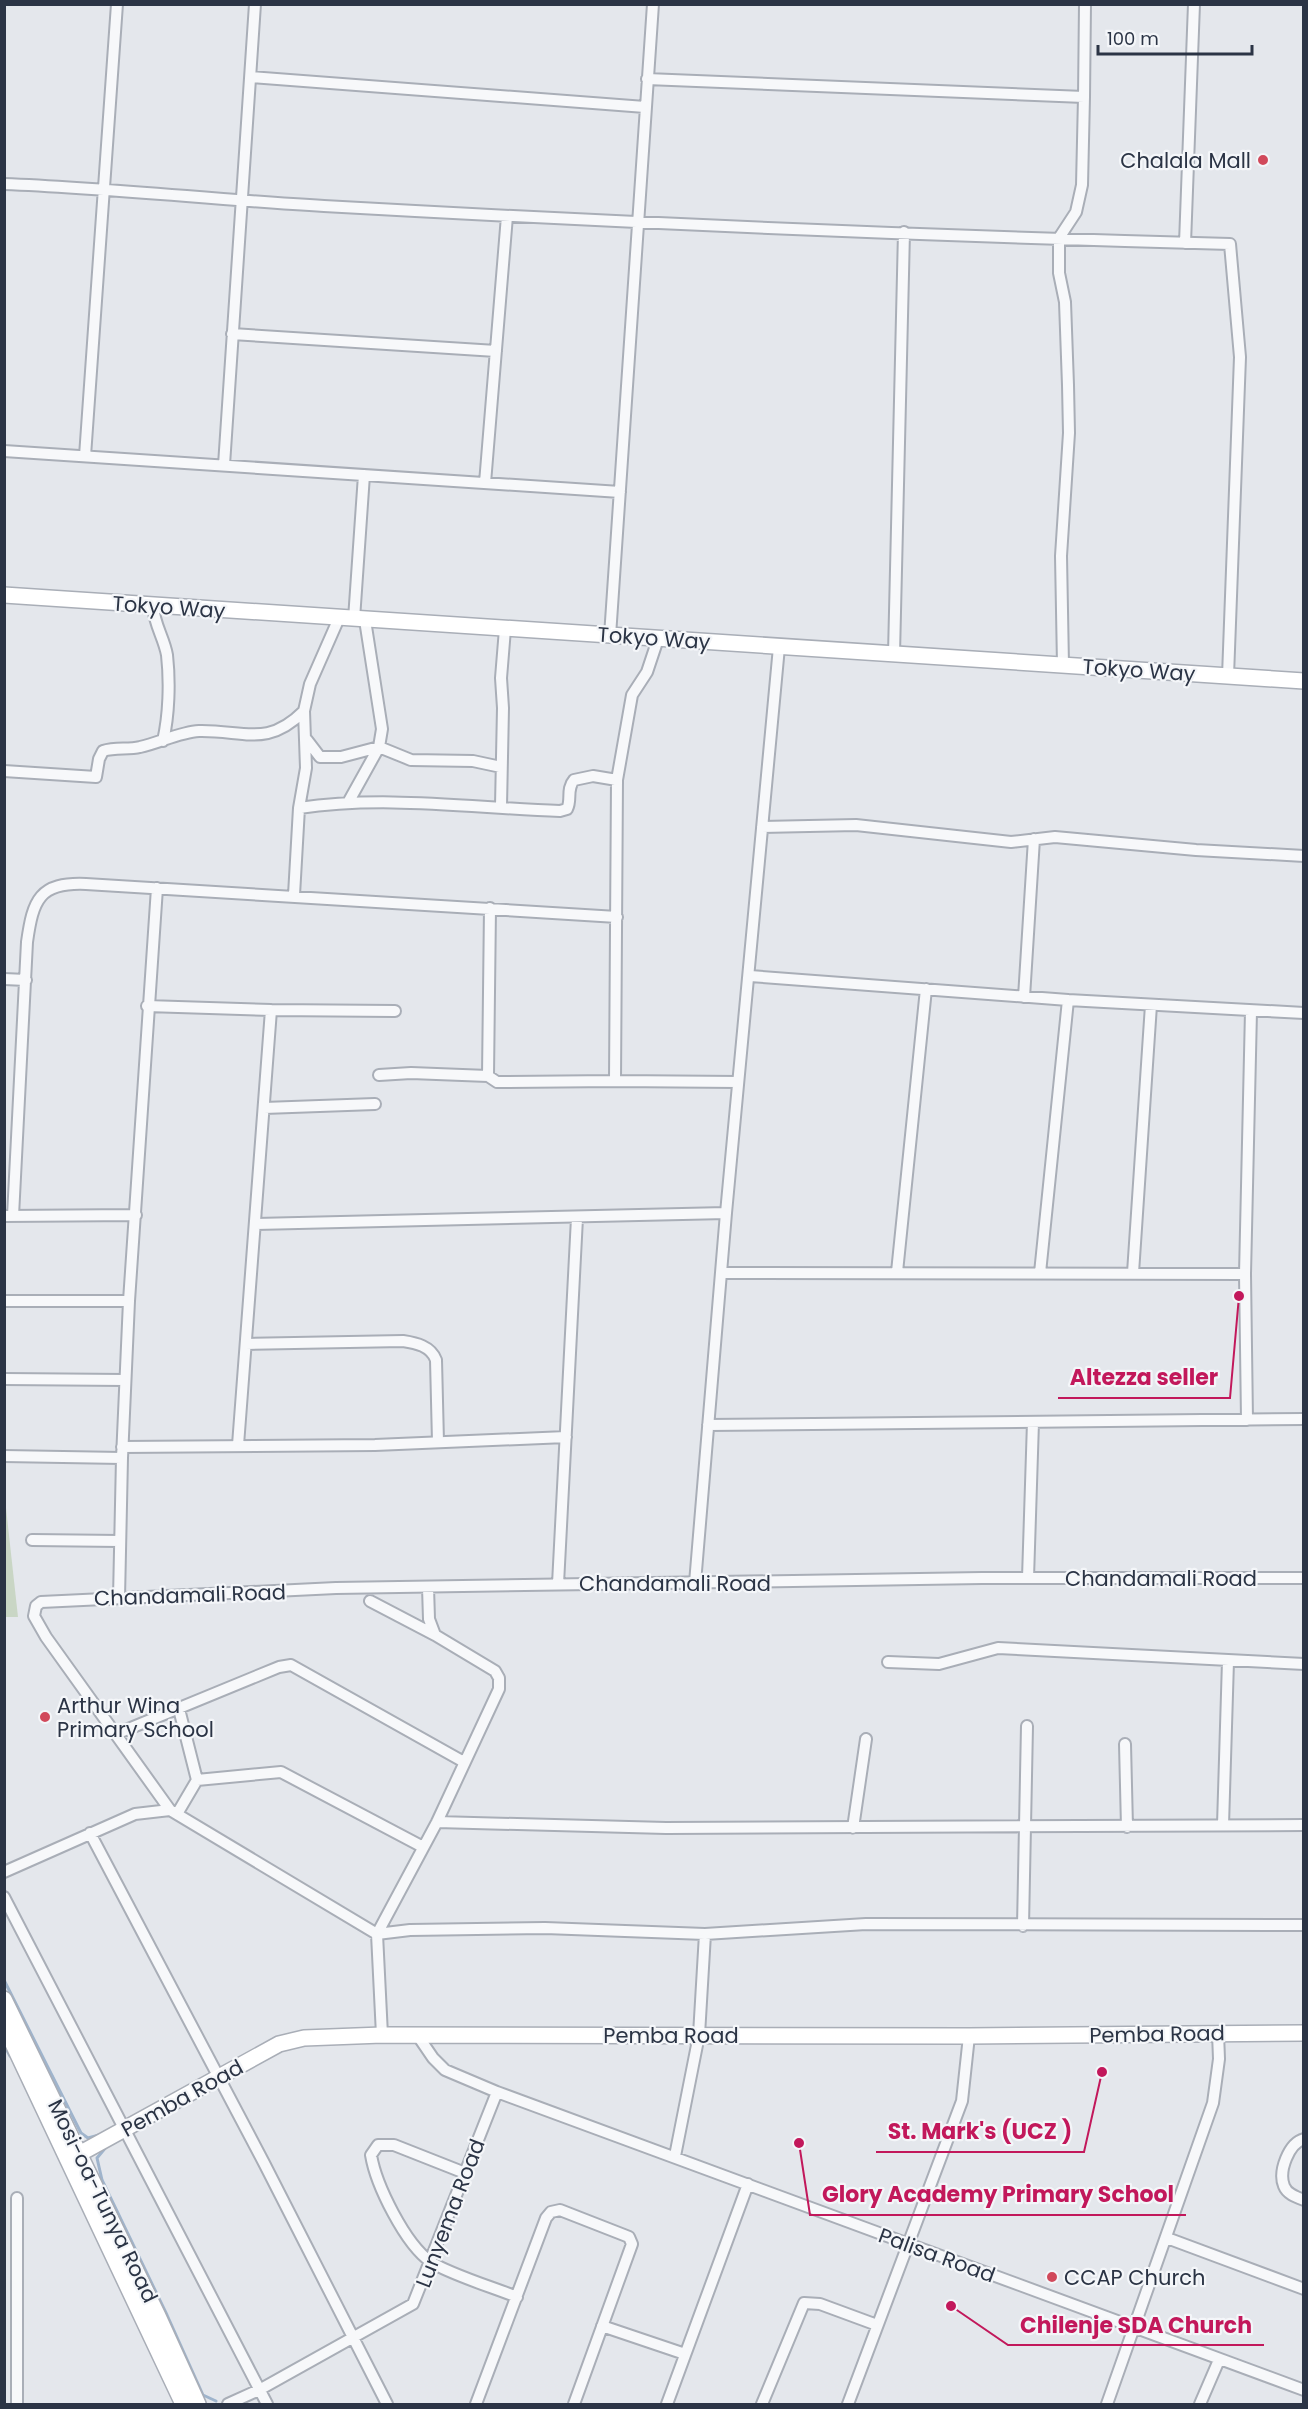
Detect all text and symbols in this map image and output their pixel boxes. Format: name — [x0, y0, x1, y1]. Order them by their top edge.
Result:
scale bar — [1098, 18, 1252, 56]
text: 100 m — [1107, 26, 1159, 51]
place label: Chalala Mall — [1120, 146, 1251, 175]
marker: Chalala Mall — [1256, 153, 1270, 167]
street label: Tokyo Way — [112, 589, 227, 625]
street label: Tokyo Way — [597, 620, 712, 656]
street label: Tokyo Way — [1082, 652, 1197, 688]
callout: Altezza seller — [1058, 1358, 1230, 1398]
text: Altezza seller — [1070, 1362, 1218, 1393]
street label: Chandamali Road — [1065, 1564, 1257, 1593]
street label: Chandamali Road — [579, 1569, 771, 1598]
street label: Chandamali Road — [94, 1577, 286, 1613]
place label: Arthur Wina Primary School — [57, 1691, 214, 1744]
marker: Arthur Wina Primary School — [38, 1710, 52, 1724]
street label: Pemba Road — [1089, 2018, 1225, 2050]
street label: Pemba Road — [603, 2021, 739, 2050]
street label: Pemba Road — [116, 2052, 248, 2144]
street label: Mosi-oa-Tunya Road — [41, 2094, 165, 2308]
callout: St. Mark's (UCZ ) — [876, 2112, 1084, 2152]
text: St. Mark's (UCZ ) — [888, 2116, 1072, 2147]
street label: Lunyema Road — [408, 2135, 492, 2291]
callout: Glory Academy Primary School — [810, 2175, 1186, 2215]
text: Glory Academy Primary School — [822, 2179, 1174, 2210]
street label: Palisa Road — [875, 2221, 999, 2289]
place label: CCAP Church — [1064, 2263, 1205, 2292]
marker: CCAP Church — [1045, 2270, 1059, 2284]
callout: Chilenje SDA Church — [1008, 2305, 1264, 2345]
text: Chilenje SDA Church — [1020, 2310, 1252, 2341]

